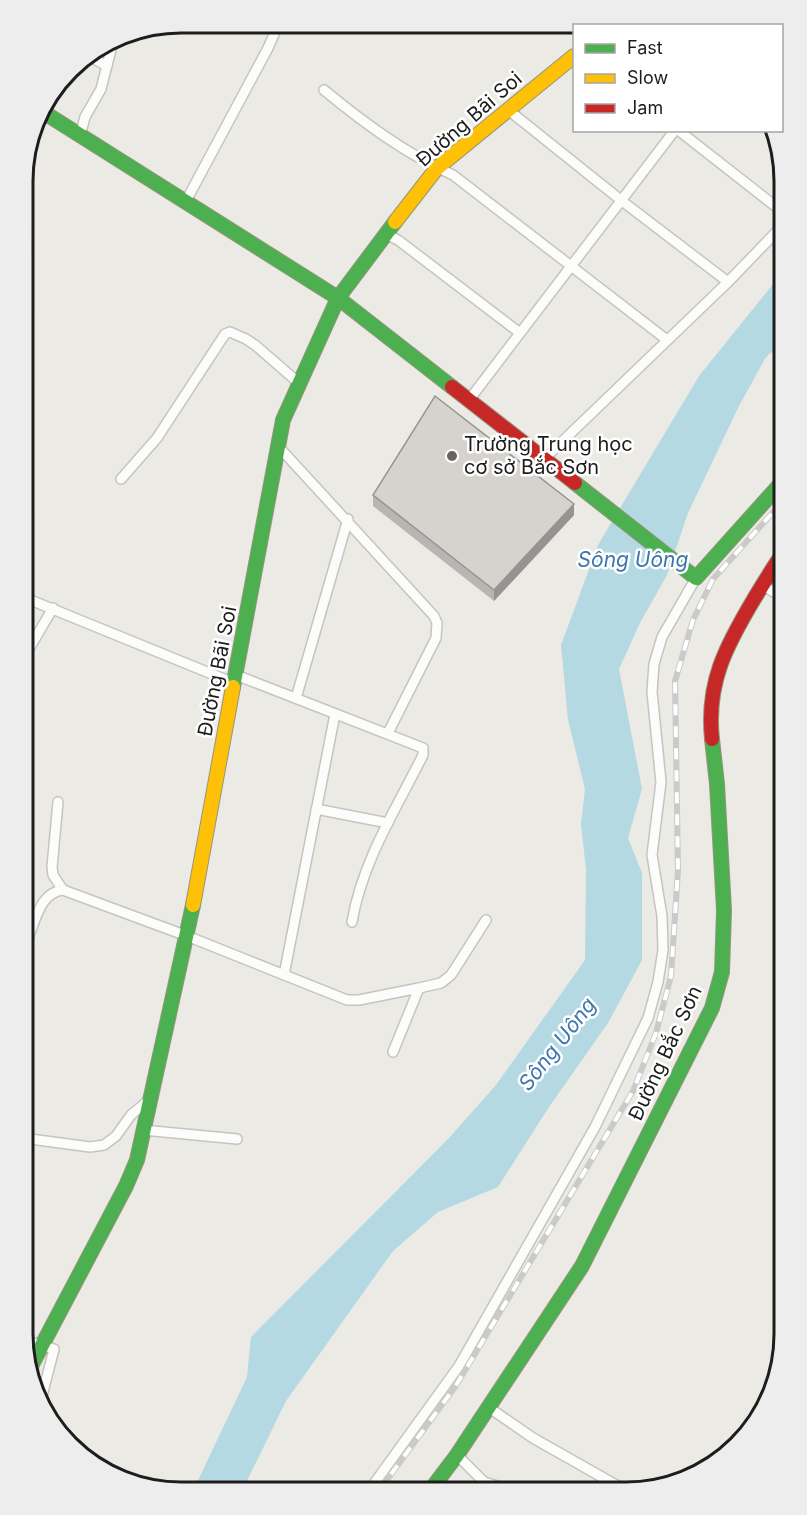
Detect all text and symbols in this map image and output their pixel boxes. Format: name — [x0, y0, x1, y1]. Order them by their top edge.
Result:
legend — [573, 24, 783, 132]
text: Fast — [627, 37, 663, 58]
street label: Đường Bãi Soi — [411, 67, 527, 171]
text: Slow — [627, 67, 668, 88]
text: Jam — [627, 97, 663, 118]
place label: Trường Trung học cơ sở Bắc Sơn — [464, 432, 633, 479]
marker: Trường Trung học cơ sở Bắc Sơn — [445, 449, 459, 463]
water label: Sông Uông — [578, 547, 689, 572]
street label: Đường Bãi Soi — [193, 604, 241, 738]
street label: Đường Bắc Sơn — [623, 982, 707, 1124]
water label: Sông Uông — [513, 993, 601, 1095]

